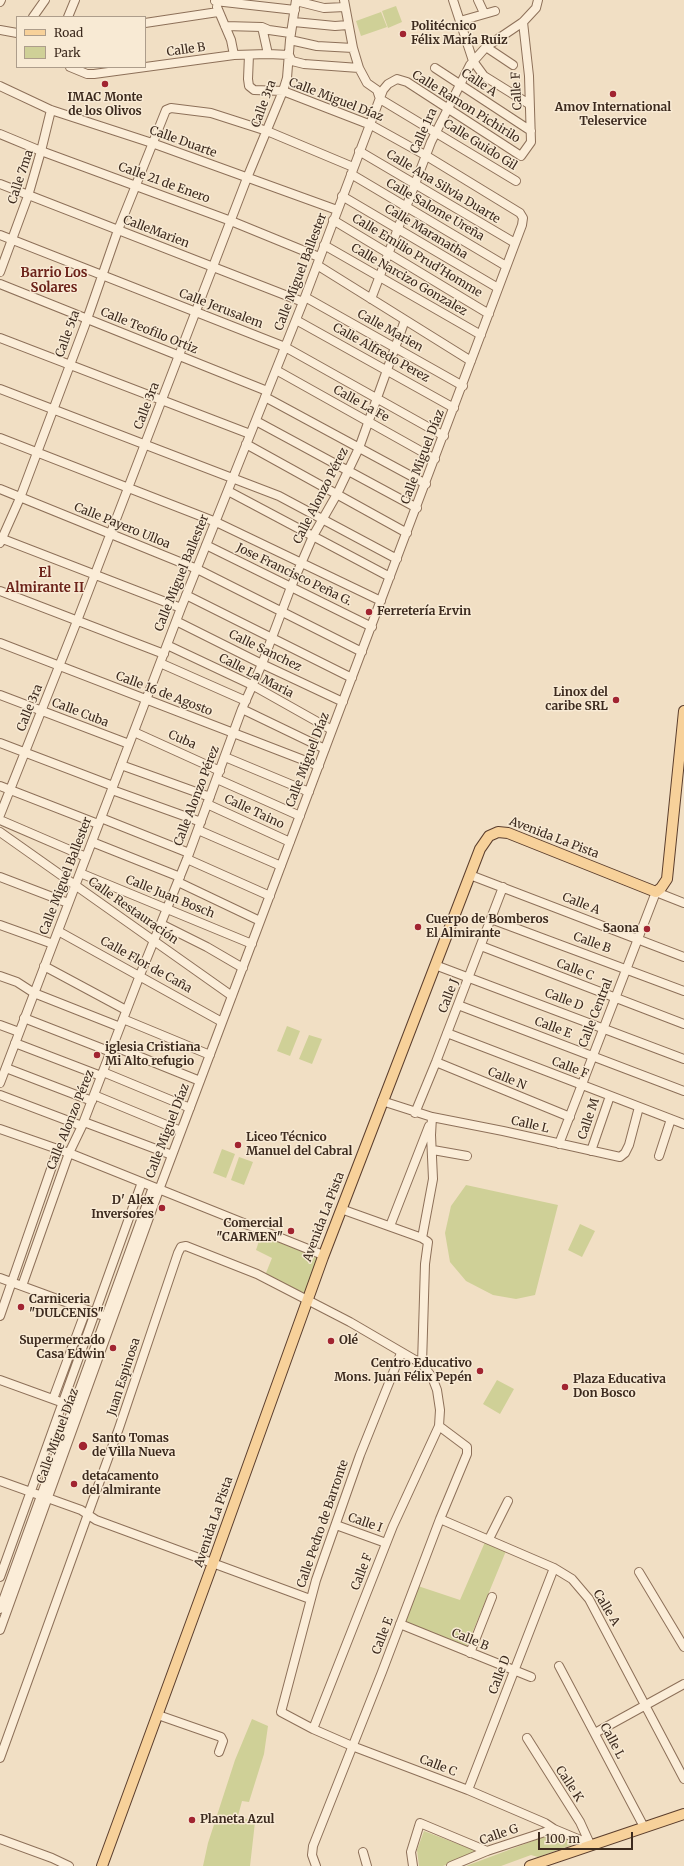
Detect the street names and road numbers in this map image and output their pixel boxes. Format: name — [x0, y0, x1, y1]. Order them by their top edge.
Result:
street label: Calle B — [166, 40, 206, 60]
street label: Calle A — [459, 66, 499, 100]
street label: Calle Ramon Pichirilo — [409, 68, 523, 146]
street label: Calle F — [509, 71, 525, 111]
street label: Calle Miguel Díaz — [287, 75, 385, 125]
street label: Calle 3ra — [249, 78, 279, 130]
street label: Calle 1ra — [408, 106, 440, 156]
street label: Calle Guido Gil — [440, 117, 520, 173]
street label: Calle Duarte — [148, 123, 218, 161]
street label: Calle Ana Silvia Duarte — [383, 147, 503, 227]
street label: Calle 7ma — [6, 148, 36, 206]
street label: Calle 21 de Enero — [116, 160, 212, 206]
street label: Calle Salome Ureña — [383, 176, 487, 244]
street label: Calle Maranatha — [382, 202, 470, 262]
street label: Calle Miguel Ballester — [272, 211, 330, 333]
street label: Calle Emilio Prud'Homme — [349, 211, 485, 301]
street label: CalleMarien — [121, 213, 191, 251]
street label: Calle Narcizo Gonzalez — [348, 241, 470, 319]
street label: Calle Jerusalem — [177, 286, 265, 332]
street label: Calle Teofilo Ortiz — [98, 305, 200, 357]
street label: Calle Marien — [355, 307, 425, 355]
street label: Calle 5ta — [53, 309, 83, 359]
street label: Calle Alfredo Perez — [330, 320, 432, 386]
street label: Calle 3ra — [131, 380, 163, 432]
street label: Calle La Fe — [331, 383, 391, 425]
street label: Calle Miguel Díaz — [398, 408, 448, 506]
street label: Calle Alonzo Pérez — [290, 445, 352, 547]
street label: Calle Payero Ulloa — [72, 500, 172, 552]
street label: Calle Miguel Ballester — [152, 512, 212, 634]
street label: Jose Francisco Peña G. — [234, 541, 354, 609]
street label: Calle Sanchez — [226, 627, 304, 675]
street label: Calle La Maria — [216, 651, 296, 701]
street label: Calle 16 de Agosto — [114, 669, 214, 719]
street label: Calle 3ra — [14, 682, 46, 734]
street label: Calle Cuba — [50, 696, 110, 730]
street label: Calle Miguel Díaz — [283, 711, 333, 809]
street label: Cuba — [166, 728, 198, 752]
street label: Calle Alonzo Pérez — [171, 744, 223, 848]
street label: Calle Taino — [222, 792, 286, 832]
street label: Avenida La Pista — [507, 814, 601, 862]
street label: Calle Miguel Ballester — [37, 815, 95, 937]
street label: Calle Juan Bosch — [123, 873, 217, 921]
street label: Calle Restauración — [85, 875, 181, 947]
street label: Calle A — [560, 890, 602, 918]
street label: Calle B — [571, 930, 613, 956]
street label: Calle Flor de Caña — [98, 934, 194, 996]
street label: Calle C — [554, 956, 596, 984]
street label: Calle Central — [576, 976, 616, 1050]
street label: Calle J — [436, 977, 462, 1015]
street label: Calle D — [543, 986, 585, 1014]
street label: Calle E — [532, 1014, 574, 1042]
street label: Calle F — [550, 1054, 590, 1082]
street label: Calle N — [486, 1065, 528, 1093]
street label: Calle Alonzo Pérez — [44, 1068, 98, 1172]
street label: Calle Miguel Díaz — [143, 1082, 193, 1180]
street label: Calle M — [575, 1096, 603, 1142]
street label: Calle L — [510, 1114, 550, 1136]
street label: Avenida La Pista — [300, 1170, 348, 1264]
street label: Juan Espinosa — [105, 1336, 143, 1418]
street label: Calle Miguel Díaz — [34, 1387, 82, 1485]
street label: Calle Pedro de Barronte — [294, 1458, 352, 1590]
street label: Avenida La Pista — [192, 1475, 236, 1569]
street label: Calle I — [346, 1510, 384, 1536]
street label: Calle F — [348, 1552, 376, 1592]
street label: Calle A — [590, 1587, 622, 1629]
street label: Calle E — [369, 1615, 397, 1657]
street label: Calle B — [449, 1626, 491, 1654]
street label: Calle D — [486, 1654, 514, 1696]
street label: Calle L — [597, 1721, 627, 1761]
street label: Calle C — [417, 1752, 459, 1780]
street label: Calle K — [552, 1763, 586, 1805]
street label: Calle G — [478, 1822, 520, 1848]

